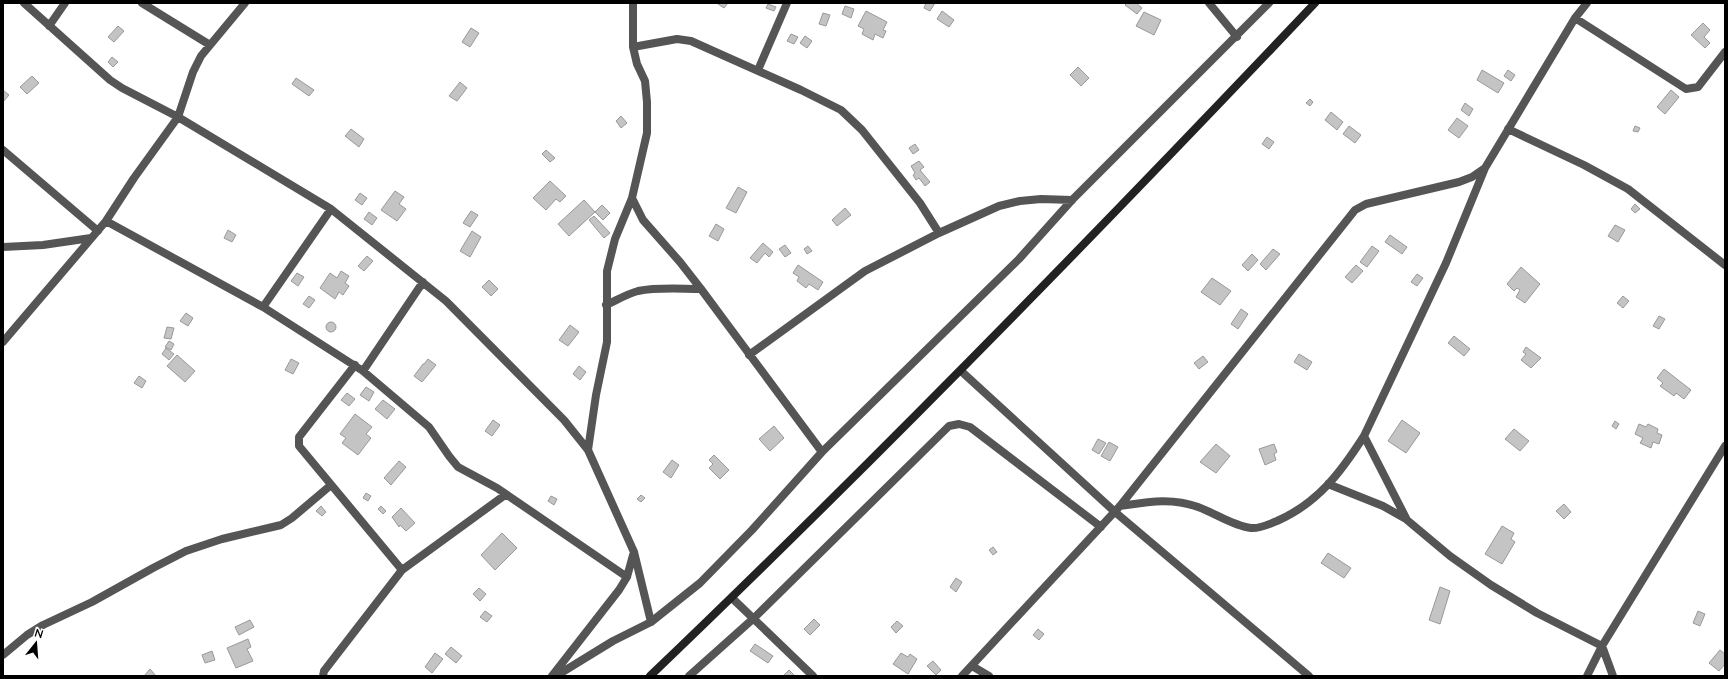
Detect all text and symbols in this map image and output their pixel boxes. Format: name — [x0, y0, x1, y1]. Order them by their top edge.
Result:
north arrow — [16, 623, 56, 663]
text: N — [33, 626, 45, 640]

